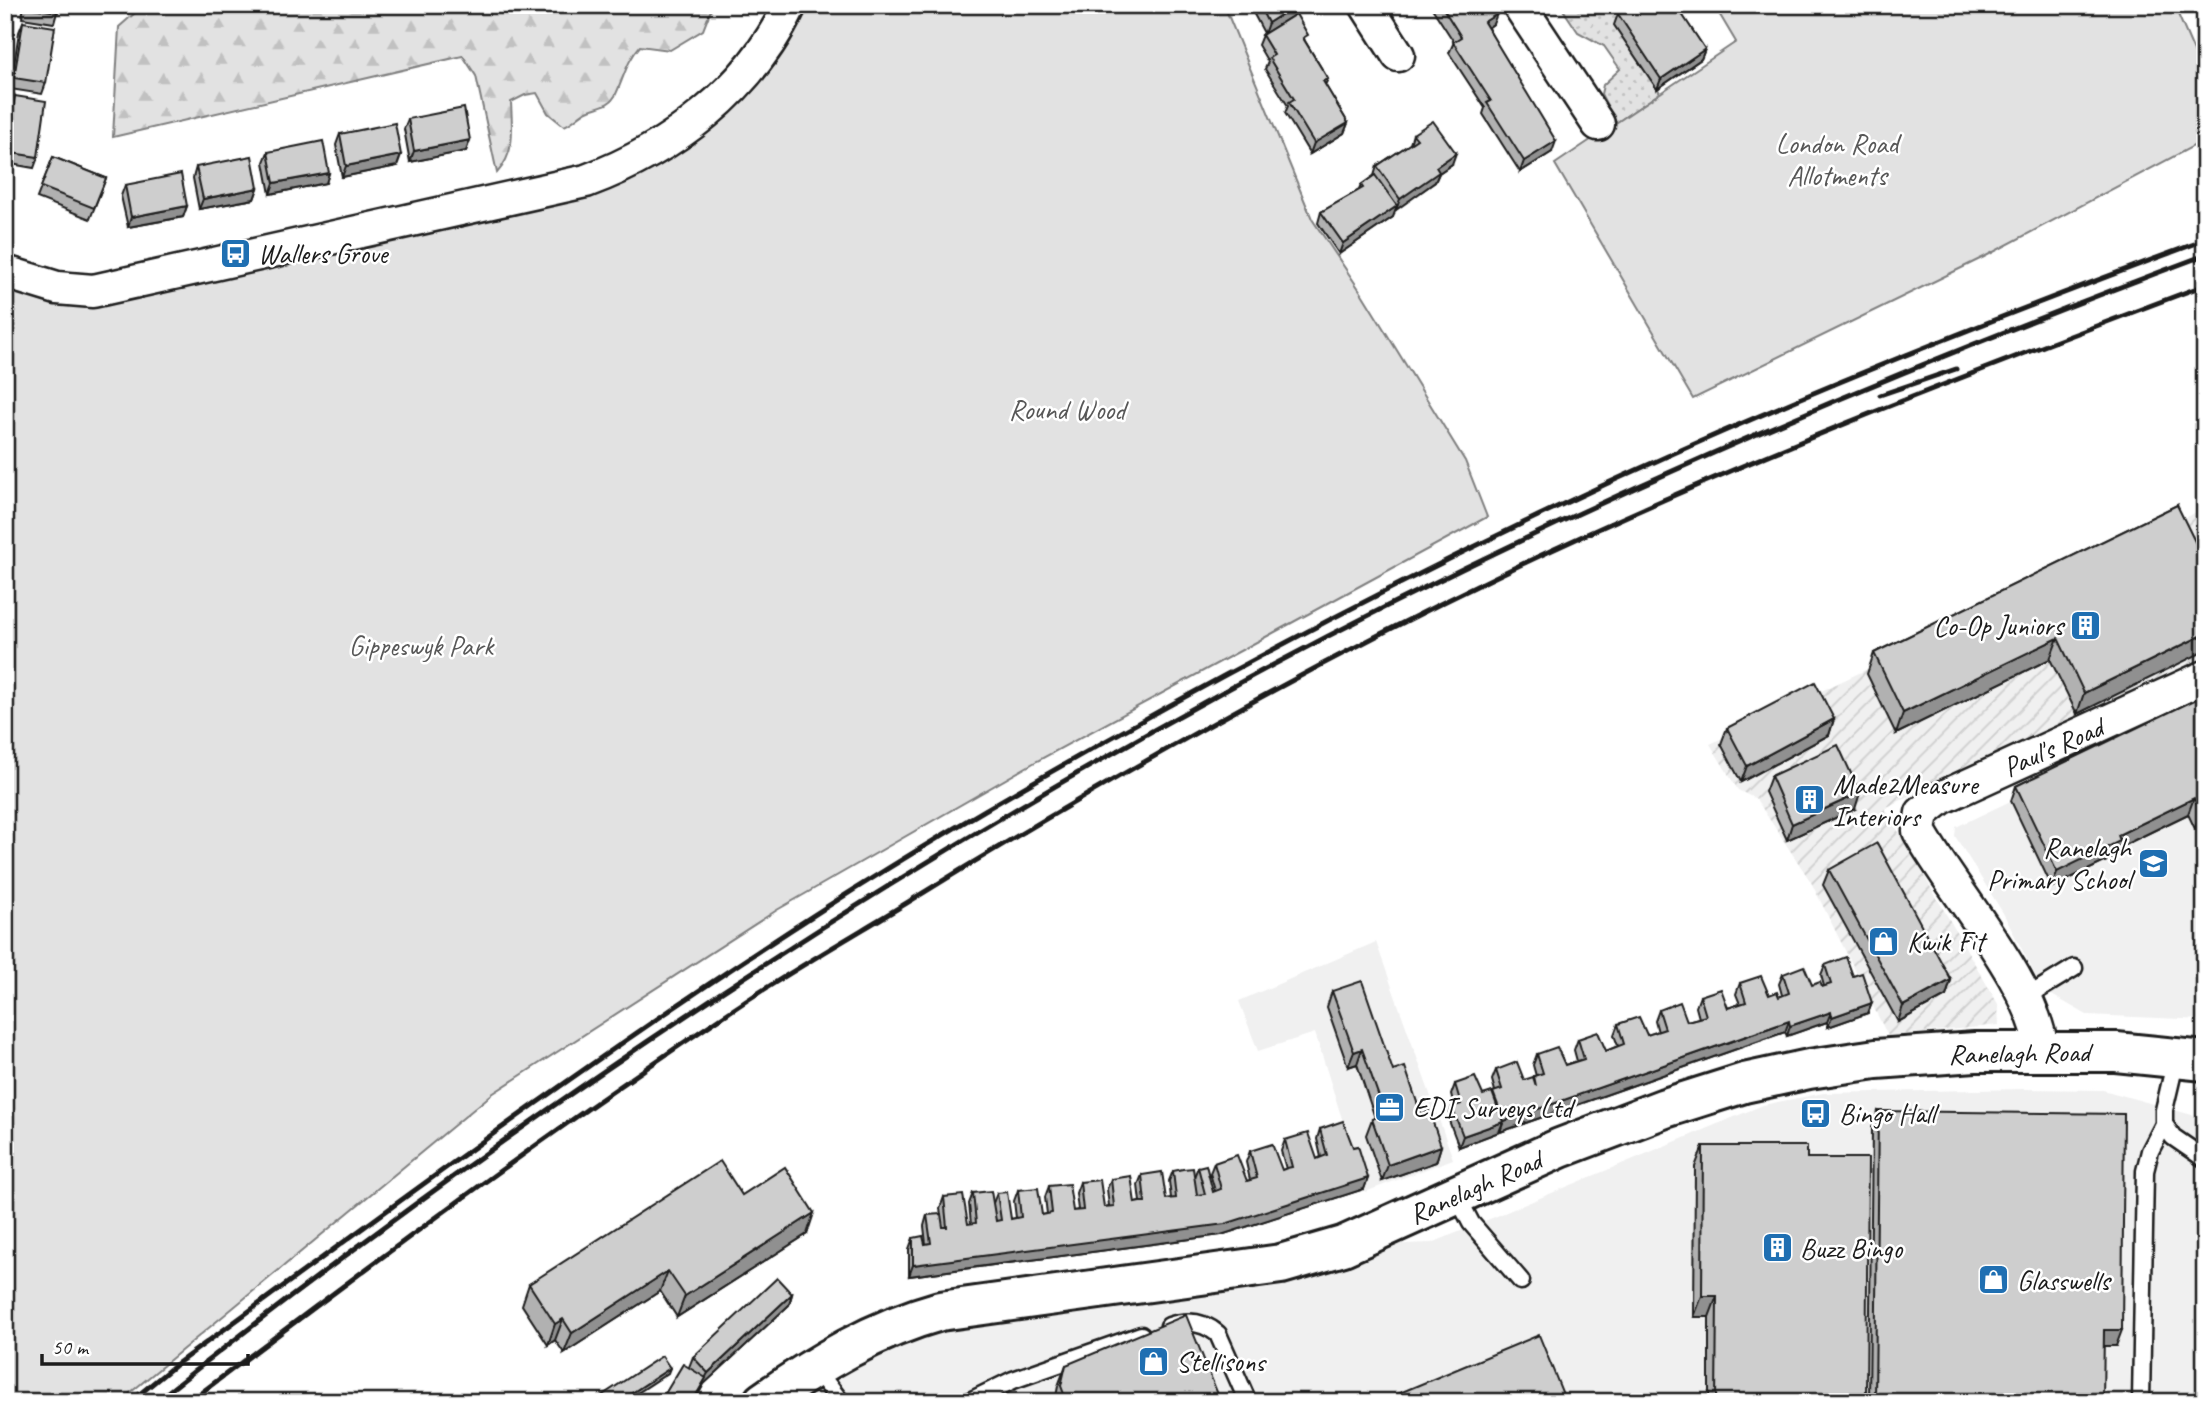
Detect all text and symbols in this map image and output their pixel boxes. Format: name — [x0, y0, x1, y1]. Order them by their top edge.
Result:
park label: London Road Allotments — [1776, 126, 1902, 193]
bus stop icon: Wallers Grove — [218, 236, 252, 270]
place label: Wallers Grove — [258, 236, 389, 271]
park label: Round Wood — [1009, 392, 1129, 427]
place label: Co-Op Juniors — [1934, 608, 2065, 643]
building icon: Co-Op Juniors — [2069, 608, 2103, 642]
park label: Gippeswyk Park — [349, 628, 495, 663]
street label: Paul's Road — [1998, 708, 2112, 784]
place label: Made2Measure Interiors — [1833, 767, 1980, 834]
building icon: Made2Measure Interiors — [1793, 783, 1827, 817]
place label: Ranelagh Primary School — [1987, 830, 2136, 897]
school or university icon: Ranelagh Primary School — [2137, 846, 2171, 880]
shop icon: Kwik Fit — [1867, 924, 1901, 958]
place label: Kwik Fit — [1907, 924, 1988, 959]
street label: Ranelagh Road — [1948, 1034, 2094, 1072]
office icon: EDI Surveys Ltd — [1373, 1090, 1407, 1124]
place label: EDI Surveys Ltd — [1413, 1090, 1576, 1125]
bus stop icon: Bingo Hall — [1799, 1096, 1833, 1130]
place label: Bingo Hall — [1839, 1096, 1940, 1131]
street label: Ranelagh Road — [1403, 1141, 1550, 1232]
building icon: Buzz Bingo — [1760, 1231, 1794, 1265]
place label: Buzz Bingo — [1800, 1231, 1904, 1266]
shop icon: Glasswells — [1977, 1263, 2011, 1297]
place label: Glasswells — [2017, 1263, 2112, 1298]
scale bar — [42, 1323, 248, 1367]
text: 50 m — [52, 1334, 90, 1360]
shop icon: Stellisons — [1136, 1344, 1170, 1378]
place label: Stellisons — [1176, 1344, 1267, 1379]

